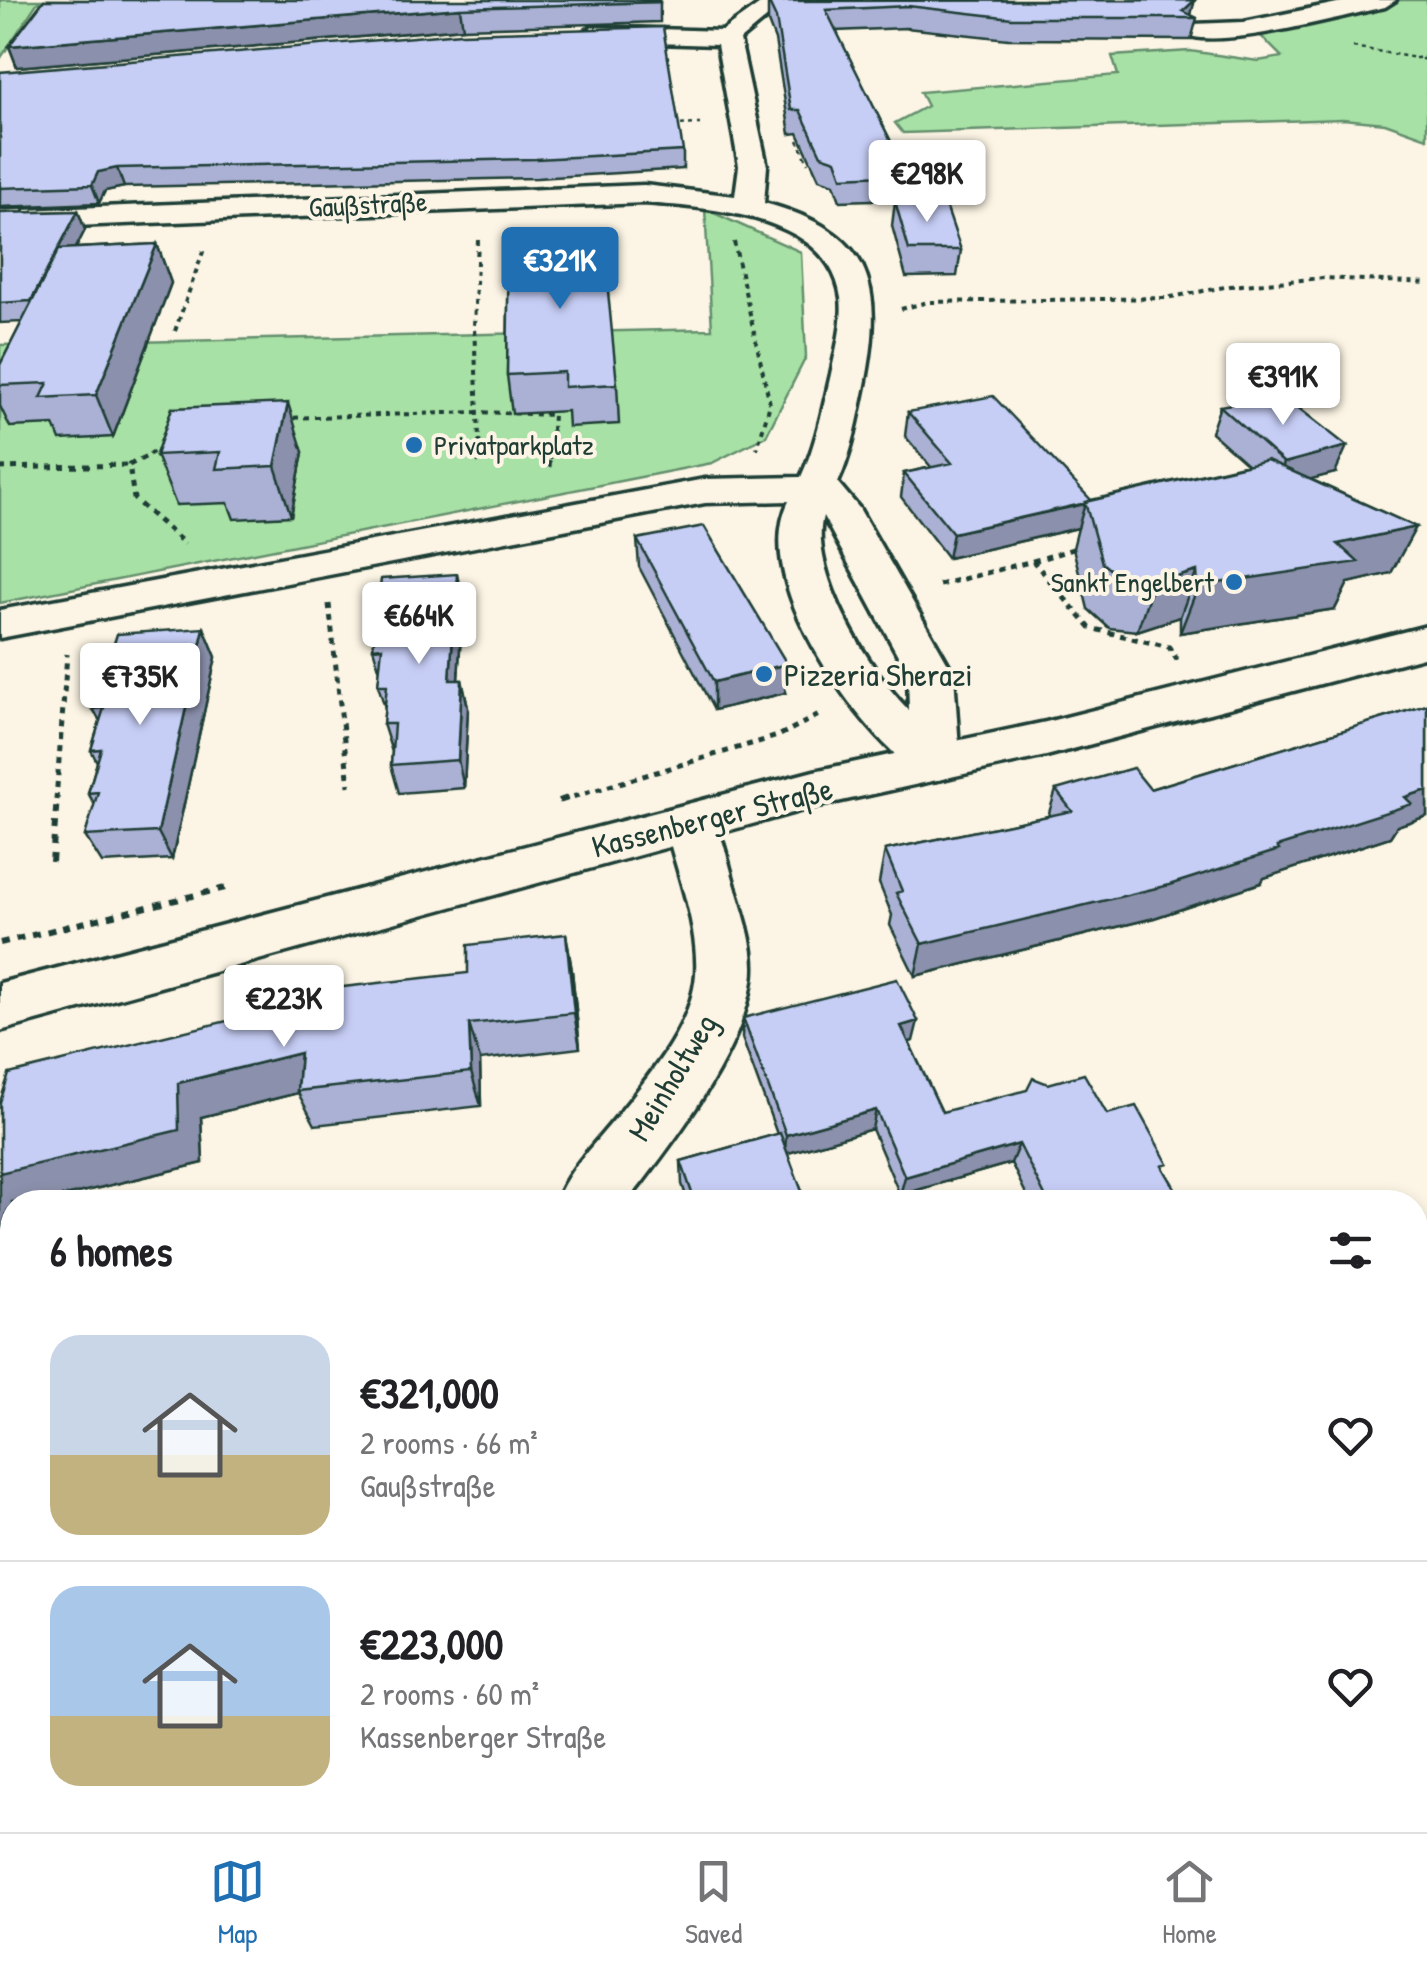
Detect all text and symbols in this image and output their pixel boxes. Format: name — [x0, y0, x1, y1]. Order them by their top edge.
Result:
pin: €298K — [857, 140, 997, 225]
text: €298K — [891, 151, 963, 194]
street label: Gaußstraße — [308, 182, 428, 226]
pin: €321K — [490, 227, 630, 312]
text: €321K — [523, 238, 597, 281]
pin: €391K — [1213, 343, 1353, 428]
text: €391K — [1248, 354, 1318, 397]
place label: Privatparkplatz — [434, 426, 594, 464]
marker: Privatparkplatz — [403, 434, 425, 456]
place label: Sankt Engelbert — [1051, 563, 1214, 601]
marker: Sankt Engelbert — [1223, 571, 1245, 593]
pin: €664K — [349, 582, 489, 667]
text: €664K — [384, 593, 454, 636]
pin: €735K — [70, 643, 210, 728]
place label: Pizzeria Sherazi — [784, 653, 973, 696]
text: €735K — [102, 654, 178, 697]
marker: Pizzeria Sherazi — [753, 663, 775, 685]
street label: Kassenberger Straße — [587, 766, 837, 868]
pin: €223K — [214, 965, 354, 1050]
text: €223K — [246, 976, 322, 1019]
street label: Meinholtweg — [617, 1005, 727, 1149]
text: 6 homes — [50, 1222, 172, 1279]
icon: filters — [1323, 1223, 1378, 1278]
text: €321,000 — [360, 1364, 499, 1421]
icon: home — [130, 1375, 250, 1495]
icon: heart — [1323, 1408, 1378, 1463]
text: 2 rooms · 66 m² — [360, 1421, 538, 1464]
text: Gaußstraße — [360, 1464, 496, 1507]
text: €223,000 — [360, 1615, 503, 1672]
icon: home — [130, 1626, 250, 1746]
icon: heart — [1323, 1659, 1378, 1714]
text: 2 rooms · 60 m² — [360, 1672, 539, 1715]
text: Kassenberger Straße — [360, 1715, 606, 1758]
tab: Map — [210, 1854, 265, 1952]
tab: Saved — [685, 1854, 742, 1952]
tab: Home — [1162, 1854, 1217, 1952]

